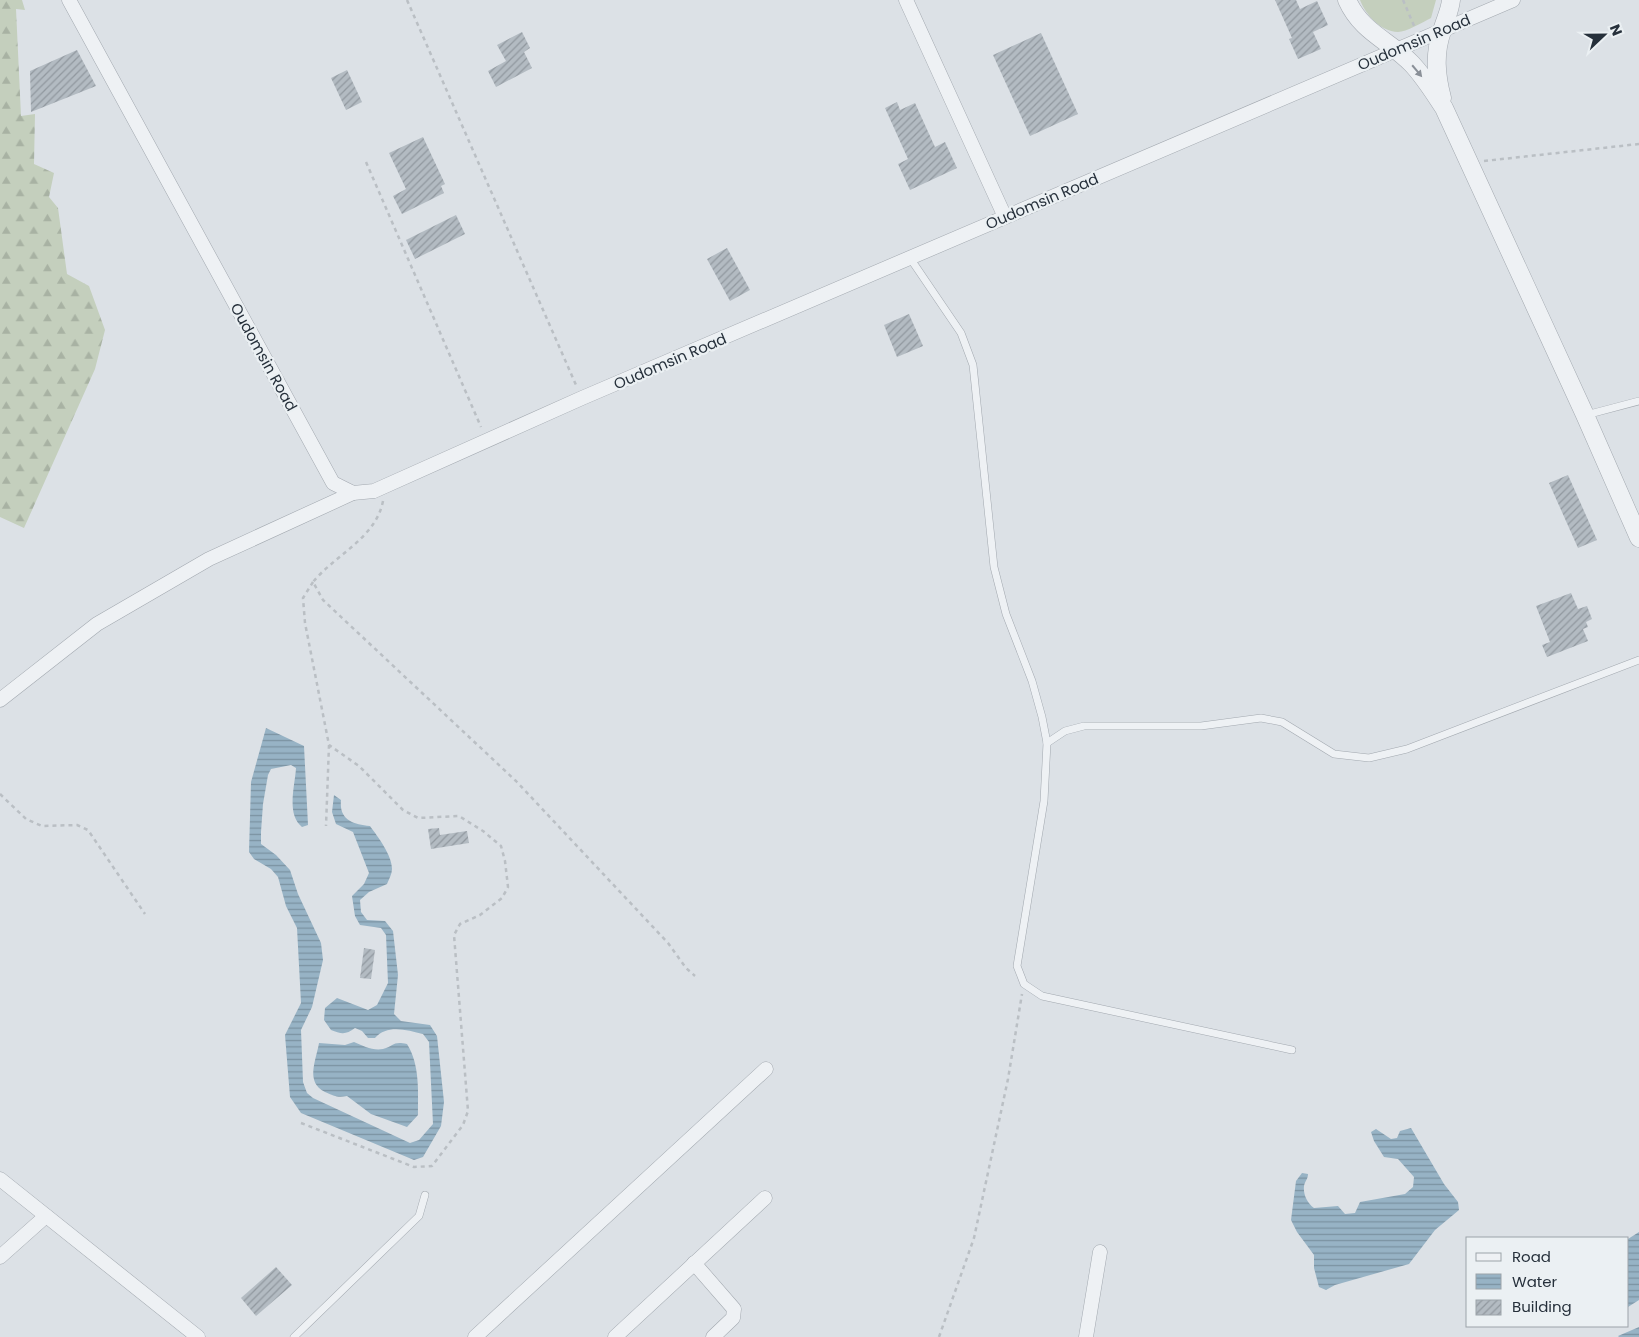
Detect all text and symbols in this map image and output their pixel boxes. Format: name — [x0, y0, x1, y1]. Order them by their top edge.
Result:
street label: Oudomsin Road — [1354, 9, 1474, 75]
north arrow — [1579, 10, 1629, 60]
text: N — [1605, 22, 1627, 39]
one-way arrow — [1412, 64, 1423, 77]
street label: Oudomsin Road — [982, 168, 1102, 234]
street label: Oudomsin Road — [226, 299, 302, 415]
street label: Oudomsin Road — [610, 328, 730, 394]
legend — [1466, 1237, 1629, 1327]
text: Road — [1512, 1246, 1551, 1267]
text: Water — [1512, 1271, 1558, 1292]
text: Building — [1512, 1296, 1572, 1317]

